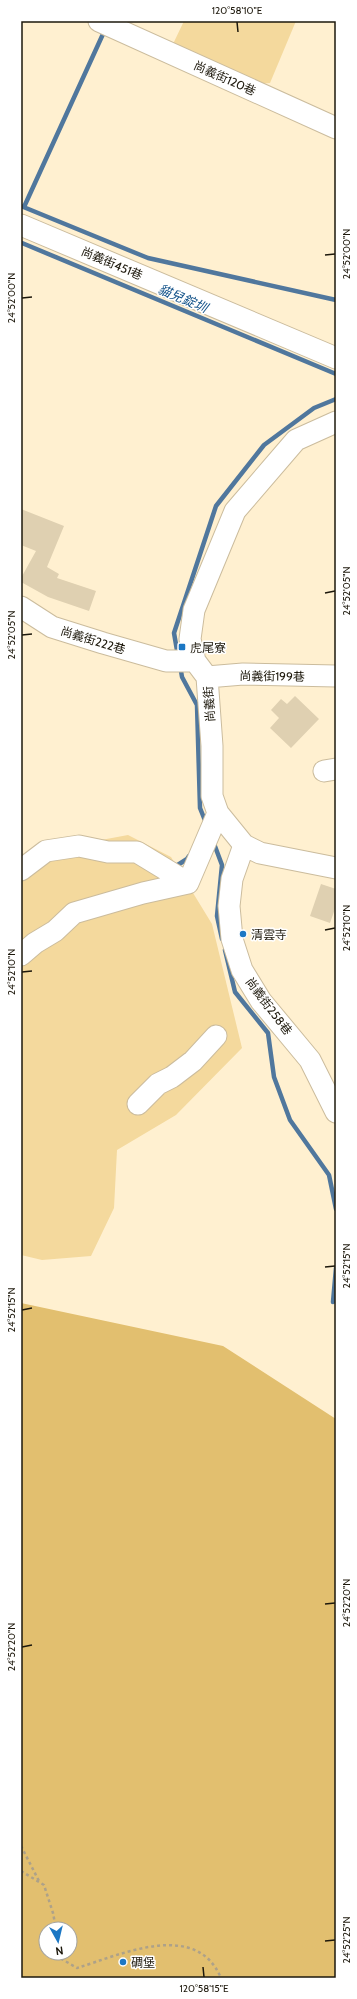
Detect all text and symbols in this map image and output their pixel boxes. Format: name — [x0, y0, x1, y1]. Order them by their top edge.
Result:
text: 120°58'10"E — [212, 4, 263, 17]
street label: 尚義街120巷 — [192, 58, 258, 98]
text: 24°52'00"N — [340, 229, 353, 279]
street label: 尚義街451巷 — [79, 243, 145, 283]
text: 24°52'00"N — [5, 273, 18, 323]
water label: 貓兒錠圳 — [156, 280, 212, 316]
text: 24°52'05"N — [340, 567, 353, 615]
text: 24°52'05"N — [5, 611, 18, 659]
street label: 尚義街222巷 — [59, 623, 127, 657]
place label: 虎尾寮 — [190, 640, 226, 655]
marker: 虎尾寮 — [177, 642, 187, 652]
street label: 尚義街199巷 — [239, 668, 305, 684]
street label: 尚義街 — [200, 686, 218, 722]
text: 24°52'10"N — [340, 905, 353, 951]
place label: 清雲寺 — [251, 927, 287, 942]
marker: 清雲寺 — [238, 929, 248, 939]
text: 24°52'10"N — [5, 949, 18, 995]
street label: 尚義街258巷 — [243, 974, 295, 1038]
text: 24°52'15"N — [340, 1243, 353, 1289]
text: 24°52'15"N — [5, 1287, 18, 1333]
text: 24°52'20"N — [340, 1579, 353, 1627]
text: 24°52'20"N — [5, 1623, 18, 1671]
text: 24°52'25"N — [340, 1916, 353, 1964]
north arrow — [38, 1921, 78, 1961]
text: N — [55, 1943, 64, 1958]
place label: 碉堡 — [131, 1955, 155, 1970]
marker: 碉堡 — [118, 1957, 128, 1967]
text: 120°58'15"E — [179, 1982, 229, 1995]

